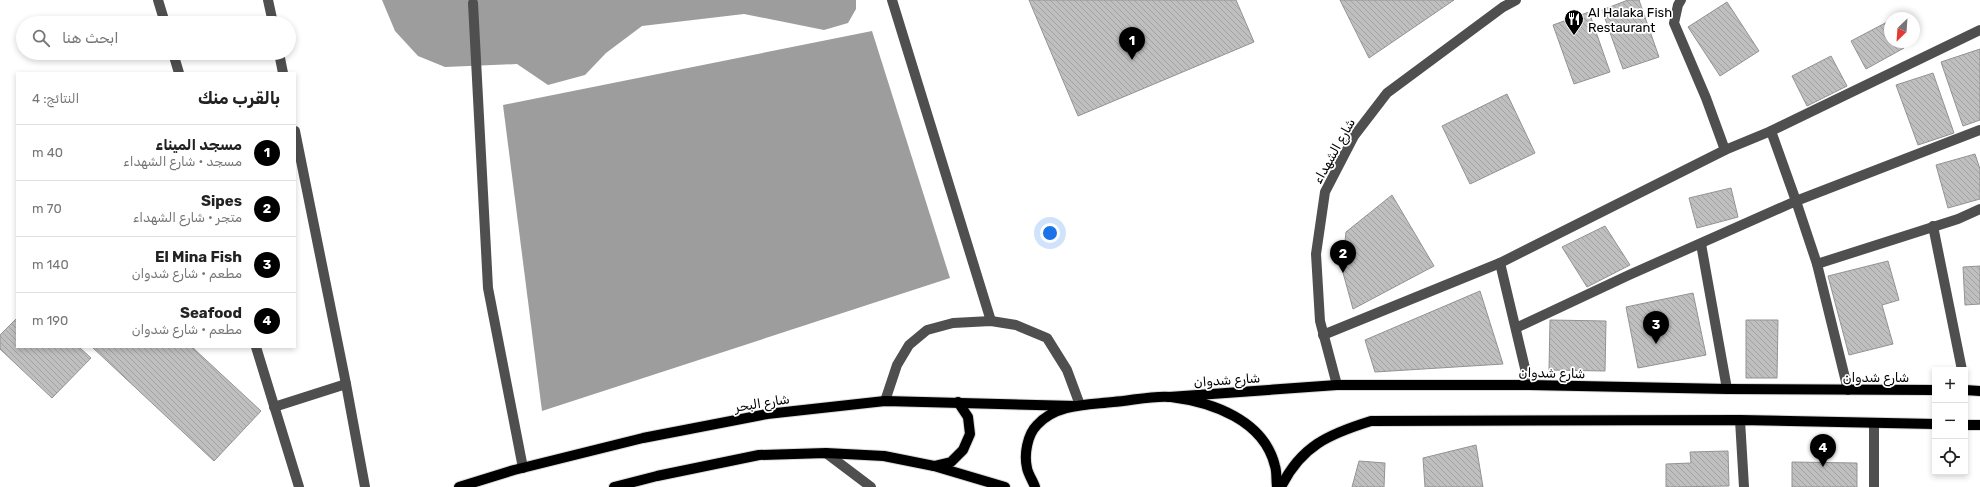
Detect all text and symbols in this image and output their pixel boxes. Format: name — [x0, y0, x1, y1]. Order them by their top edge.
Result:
place label: Al Halaka Fish Restaurant — [1588, 5, 1672, 35]
restaurant icon: Al Halaka Fish Restaurant — [1563, 8, 1585, 36]
north arrow — [1884, 12, 1920, 48]
search box — [16, 16, 296, 60]
icon: search — [30, 27, 52, 49]
pin: 1 — [1119, 27, 1145, 60]
text: ابحث هنا — [62, 29, 119, 47]
text: بالقرب منك — [198, 88, 280, 108]
text: النتائج: 4 — [32, 91, 79, 106]
street label: شارع الشهداء — [1310, 116, 1360, 187]
text: مسجد الميناء — [155, 136, 242, 154]
text: 40 m — [32, 145, 63, 160]
text: 1 — [264, 145, 270, 160]
text: مسجد · شارع الشهداء — [123, 154, 242, 169]
text: Sipes — [201, 192, 242, 210]
text: 70 m — [32, 201, 62, 216]
text: 2 — [263, 201, 271, 216]
text: متجر · شارع الشهداء — [133, 210, 242, 225]
your location — [1040, 223, 1060, 243]
pin: 2 — [1330, 240, 1356, 273]
text: El Mina Fish — [155, 248, 242, 266]
text: 140 m — [32, 257, 69, 272]
text: 3 — [263, 257, 271, 272]
text: مطعم · شارع شدوان — [132, 266, 242, 281]
text: Seafood — [180, 304, 242, 322]
pin: 3 — [1643, 311, 1669, 344]
text: 190 m — [32, 313, 68, 328]
text: 4 — [263, 313, 271, 328]
text: مطعم · شارع شدوان — [132, 322, 242, 337]
street label: شارع شدوان — [1519, 365, 1585, 383]
map controls — [1932, 367, 1968, 475]
button: + — [1932, 367, 1968, 403]
street label: شارع شدوان — [1193, 370, 1261, 392]
street label: شارع شدوان — [1843, 370, 1909, 387]
street label: شارع البحر — [732, 391, 791, 417]
button: − — [1932, 403, 1968, 439]
pin: 4 — [1810, 434, 1836, 467]
button: locate — [1932, 439, 1968, 475]

